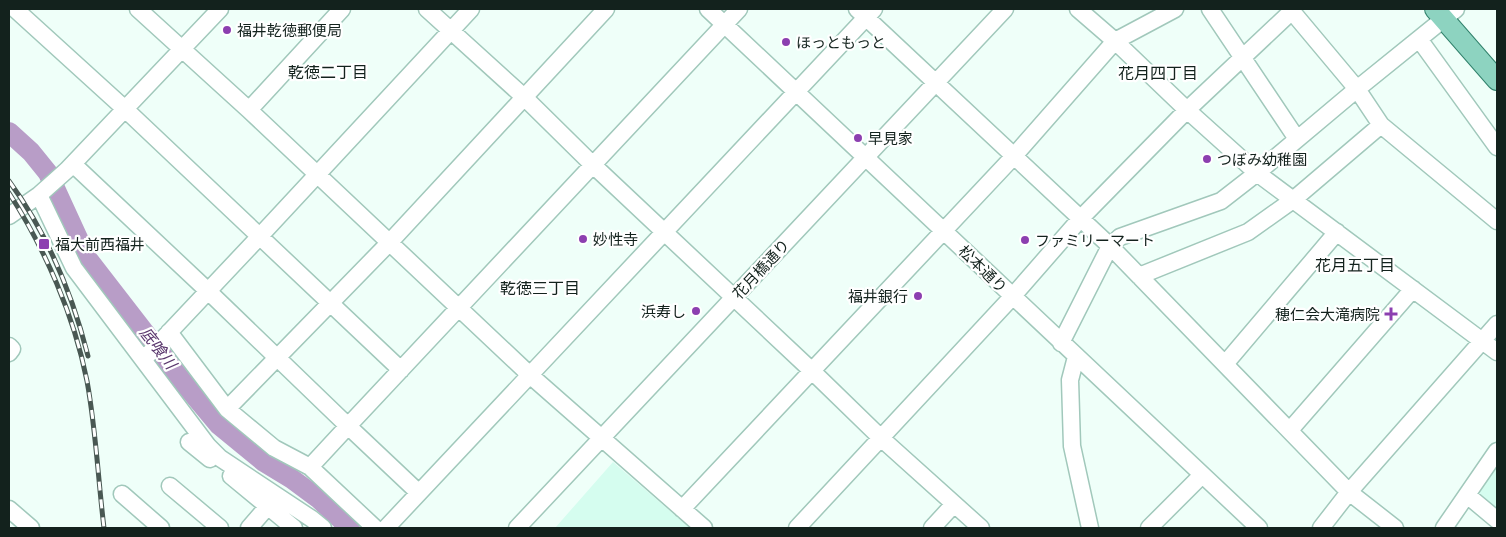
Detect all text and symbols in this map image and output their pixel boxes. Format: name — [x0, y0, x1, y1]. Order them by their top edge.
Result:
place label: 福井乾徳郵便局 — [237, 21, 342, 40]
marker: 福井乾徳郵便局 — [221, 24, 233, 36]
place label: ほっともっと — [796, 33, 886, 52]
marker: ほっともっと — [780, 36, 792, 48]
district label: 乾徳二丁目 — [288, 63, 368, 82]
district label: 花月四丁目 — [1118, 64, 1198, 83]
place label: 早見家 — [868, 129, 913, 148]
marker: 早見家 — [852, 132, 864, 144]
place label: つぼみ幼稚園 — [1217, 150, 1307, 169]
marker: つぼみ幼稚園 — [1201, 153, 1213, 165]
place label: 妙性寺 — [593, 230, 638, 249]
place label: ファミリーマート — [1035, 231, 1155, 250]
marker: 妙性寺 — [577, 233, 589, 245]
marker: ファミリーマート — [1019, 234, 1031, 246]
place label: 福大前西福井 — [55, 235, 145, 254]
street label: 花月橋通り — [728, 235, 794, 303]
marker: 福大前西福井 — [37, 237, 51, 251]
street label: 松本通り — [955, 241, 1011, 297]
district label: 花月五丁目 — [1315, 256, 1395, 275]
district label: 乾徳三丁目 — [500, 279, 580, 298]
place label: 福井銀行 — [848, 287, 908, 306]
marker: 福井銀行 — [912, 290, 924, 302]
place label: 浜寿し — [641, 302, 686, 321]
marker: 浜寿し — [690, 305, 702, 317]
place label: 穂仁会大滝病院 — [1275, 305, 1380, 324]
marker: 穂仁会大滝病院 — [1384, 307, 1398, 321]
water label: 底喰川 — [136, 323, 181, 374]

